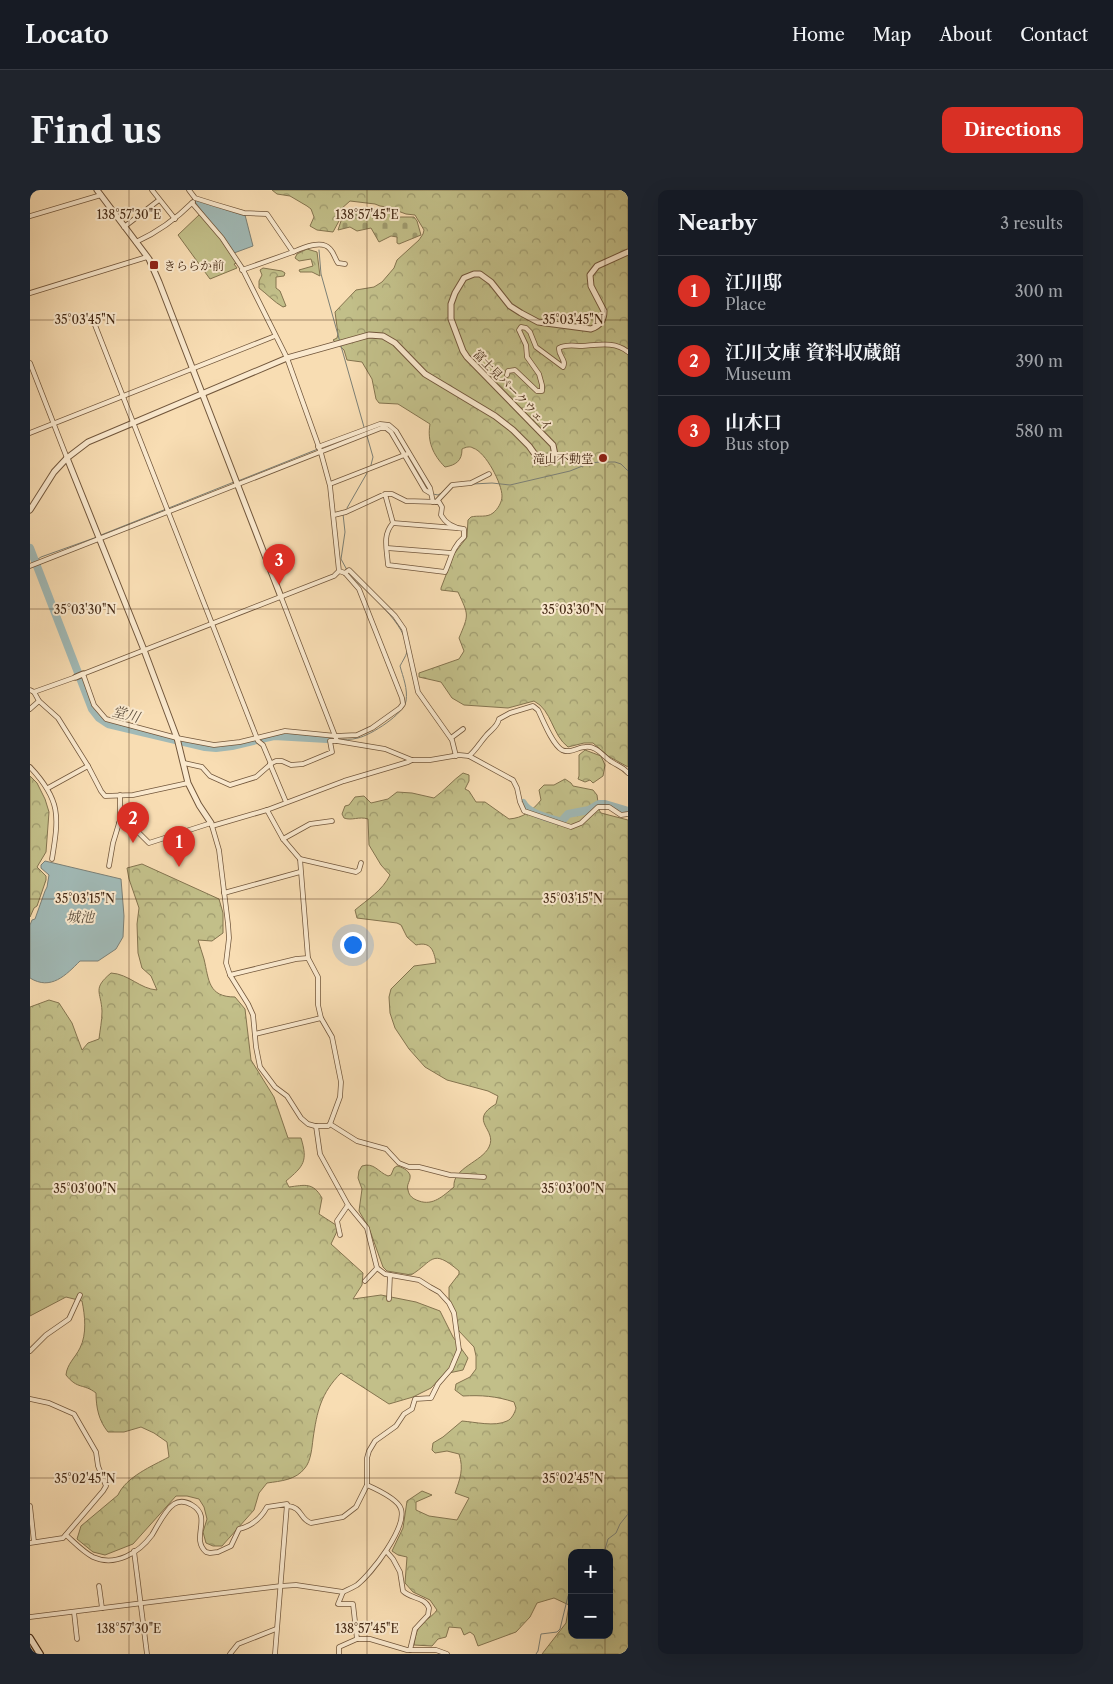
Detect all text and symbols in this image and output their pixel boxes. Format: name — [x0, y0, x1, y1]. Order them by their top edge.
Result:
text: Locato — [25, 20, 109, 49]
text: Home — [792, 24, 845, 46]
text: Map — [873, 24, 911, 46]
text: About — [939, 24, 992, 46]
text: Contact — [1020, 24, 1088, 46]
button: Directions — [942, 107, 1083, 153]
text: Find us — [30, 109, 162, 152]
text: 138°57'30"E — [97, 207, 161, 222]
text: 138°57'45"E — [335, 207, 399, 222]
text: Nearby — [678, 210, 757, 235]
text: 3 results — [1000, 213, 1063, 233]
place label: きららか前 — [164, 258, 224, 273]
marker: きららか前 — [148, 259, 160, 271]
text: 江川邸 — [725, 271, 782, 294]
text: 1 — [690, 281, 698, 301]
text: 300 m — [1015, 281, 1063, 301]
text: Place — [725, 294, 766, 314]
text: 35°03'45"N — [54, 312, 116, 327]
text: 35°03'45"N — [542, 312, 604, 327]
text: 江川文庫 資料収蔵館 — [725, 341, 901, 364]
street label: 富士見パークウェイ — [470, 346, 556, 434]
text: 2 — [689, 351, 699, 371]
text: 390 m — [1016, 351, 1063, 371]
text: Museum — [725, 364, 791, 384]
text: 山木口 — [725, 411, 782, 434]
text: 3 — [689, 421, 699, 441]
text: 580 m — [1016, 421, 1063, 441]
text: Bus stop — [725, 434, 789, 454]
place label: 滝山不動堂 — [533, 451, 593, 466]
marker: 滝山不動堂 — [597, 452, 609, 464]
pin: 3 — [263, 544, 295, 585]
text: 35°03'30"N — [54, 602, 116, 617]
text: 35°03'30"N — [542, 602, 604, 617]
water label: 堂川 — [110, 702, 144, 727]
pin: 2 — [117, 802, 149, 843]
pin: 1 — [163, 826, 195, 867]
text: 35°03'15"N — [55, 891, 115, 906]
text: 35°03'15"N — [543, 891, 603, 906]
water label: 城池 — [66, 908, 96, 926]
your location — [340, 932, 366, 958]
text: 35°03'00"N — [53, 1181, 117, 1196]
text: 35°03'00"N — [541, 1181, 605, 1196]
text: 35°02'45"N — [54, 1471, 116, 1486]
text: 35°02'45"N — [542, 1471, 604, 1486]
map controls — [568, 1549, 613, 1639]
button: + — [568, 1549, 613, 1594]
button: − — [568, 1594, 613, 1639]
text: 138°57'30"E — [97, 1621, 161, 1636]
text: 138°57'45"E — [335, 1621, 399, 1636]

